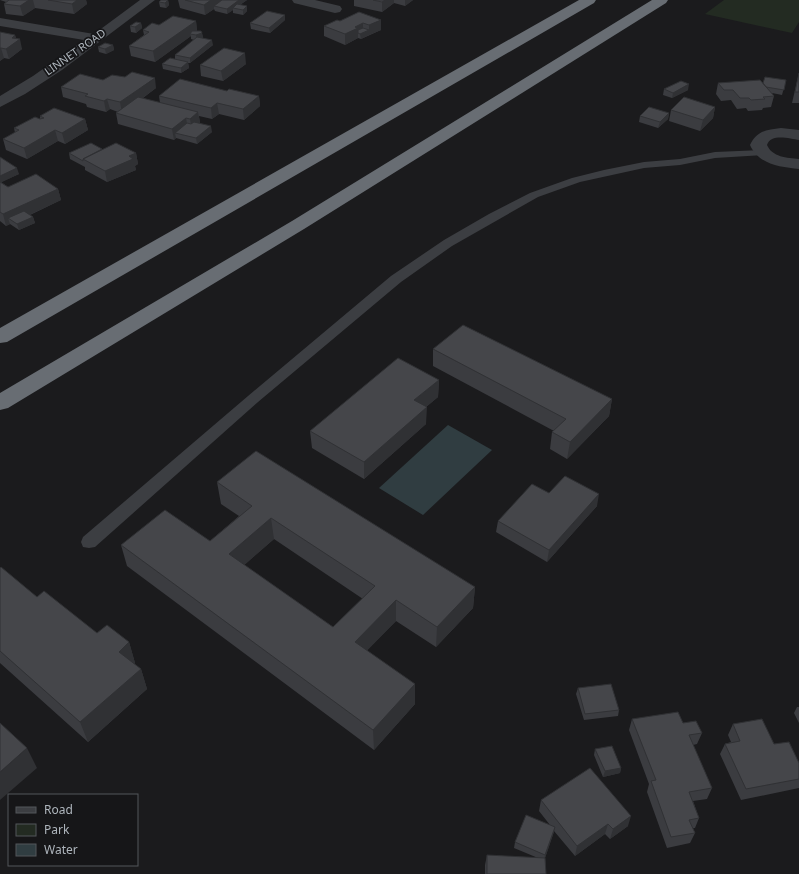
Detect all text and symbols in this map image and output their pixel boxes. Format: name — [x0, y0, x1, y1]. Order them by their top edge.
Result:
street label: LINNET ROAD — [41, 25, 108, 78]
legend — [8, 794, 138, 866]
text: Road — [44, 801, 73, 818]
text: Park — [44, 821, 70, 838]
text: Water — [44, 841, 78, 858]

